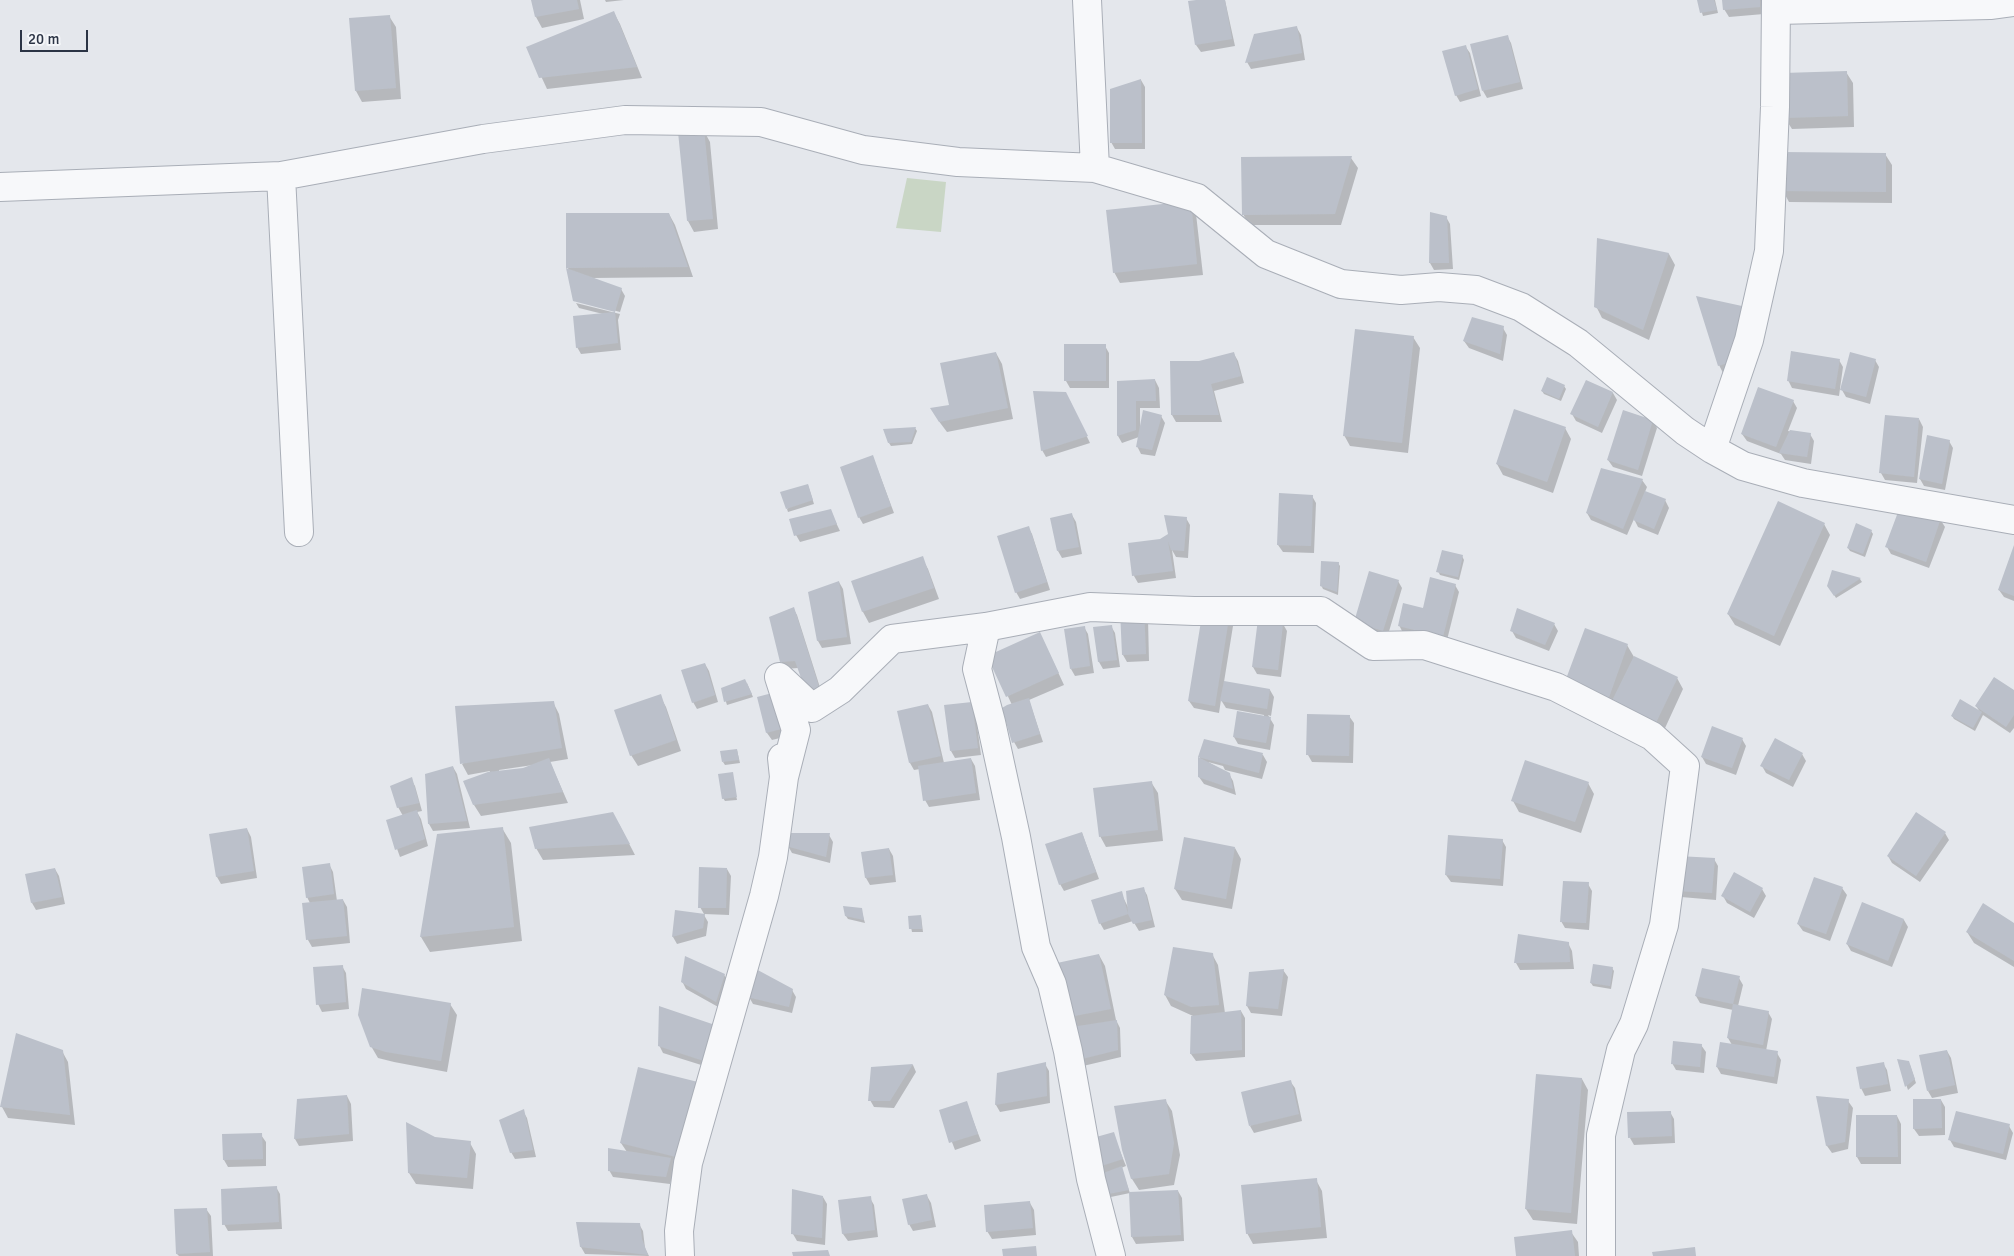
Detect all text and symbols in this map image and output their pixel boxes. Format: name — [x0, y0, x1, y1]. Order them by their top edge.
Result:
scale bar — [22, 20, 90, 52]
text: 20 m — [28, 30, 59, 48]

